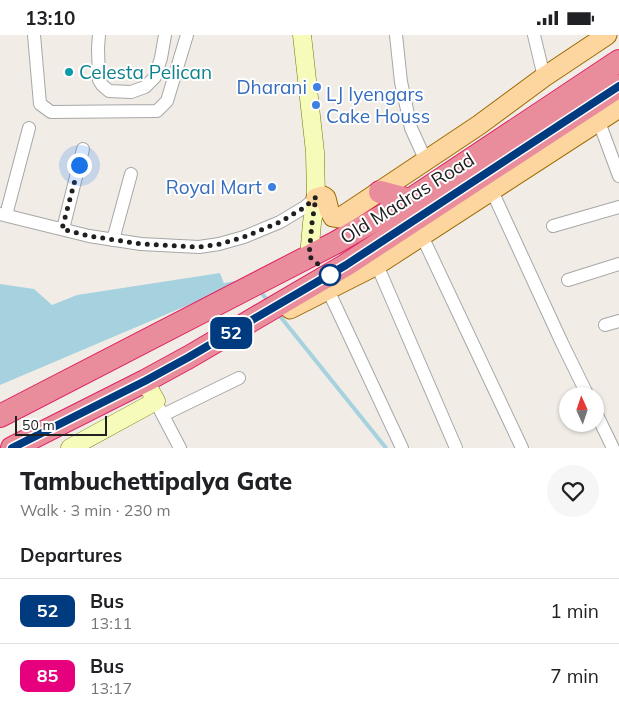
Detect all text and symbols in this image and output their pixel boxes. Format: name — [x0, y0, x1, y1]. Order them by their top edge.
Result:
text: 13:10 — [25, 6, 75, 30]
place label: Celesta Pelican — [79, 60, 212, 84]
marker: Celesta Pelican — [63, 66, 75, 78]
place label: Dharani — [236, 75, 307, 99]
marker: Dharani — [311, 81, 323, 93]
place label: LJ Iyengars Cake Houss — [326, 82, 430, 128]
marker: LJ Iyengars Cake Houss — [310, 99, 322, 111]
street label: Old Madras Road — [335, 147, 479, 249]
your location — [67, 153, 92, 178]
place label: Royal Mart — [166, 175, 262, 199]
marker: Royal Mart — [266, 181, 278, 193]
unlabelled marker — [319, 264, 341, 286]
line badge: 52 — [208, 317, 254, 349]
text: 52 — [220, 321, 242, 344]
north arrow — [559, 387, 604, 433]
map controls — [559, 387, 604, 432]
scale bar — [15, 413, 108, 436]
text: 50 m — [22, 416, 55, 434]
button: heart — [547, 465, 599, 517]
text: Tambuchettipalya Gate — [20, 466, 292, 496]
text: Walk · 3 min · 230 m — [20, 500, 171, 520]
text: Departures — [20, 543, 122, 567]
text: Bus — [90, 589, 124, 613]
text: 52 — [37, 599, 58, 622]
text: 1 min — [550, 599, 599, 623]
text: 13:11 — [90, 613, 132, 633]
text: Bus — [90, 654, 124, 678]
text: 85 — [37, 664, 58, 687]
text: 7 min — [550, 664, 599, 688]
text: 13:17 — [90, 678, 132, 698]

